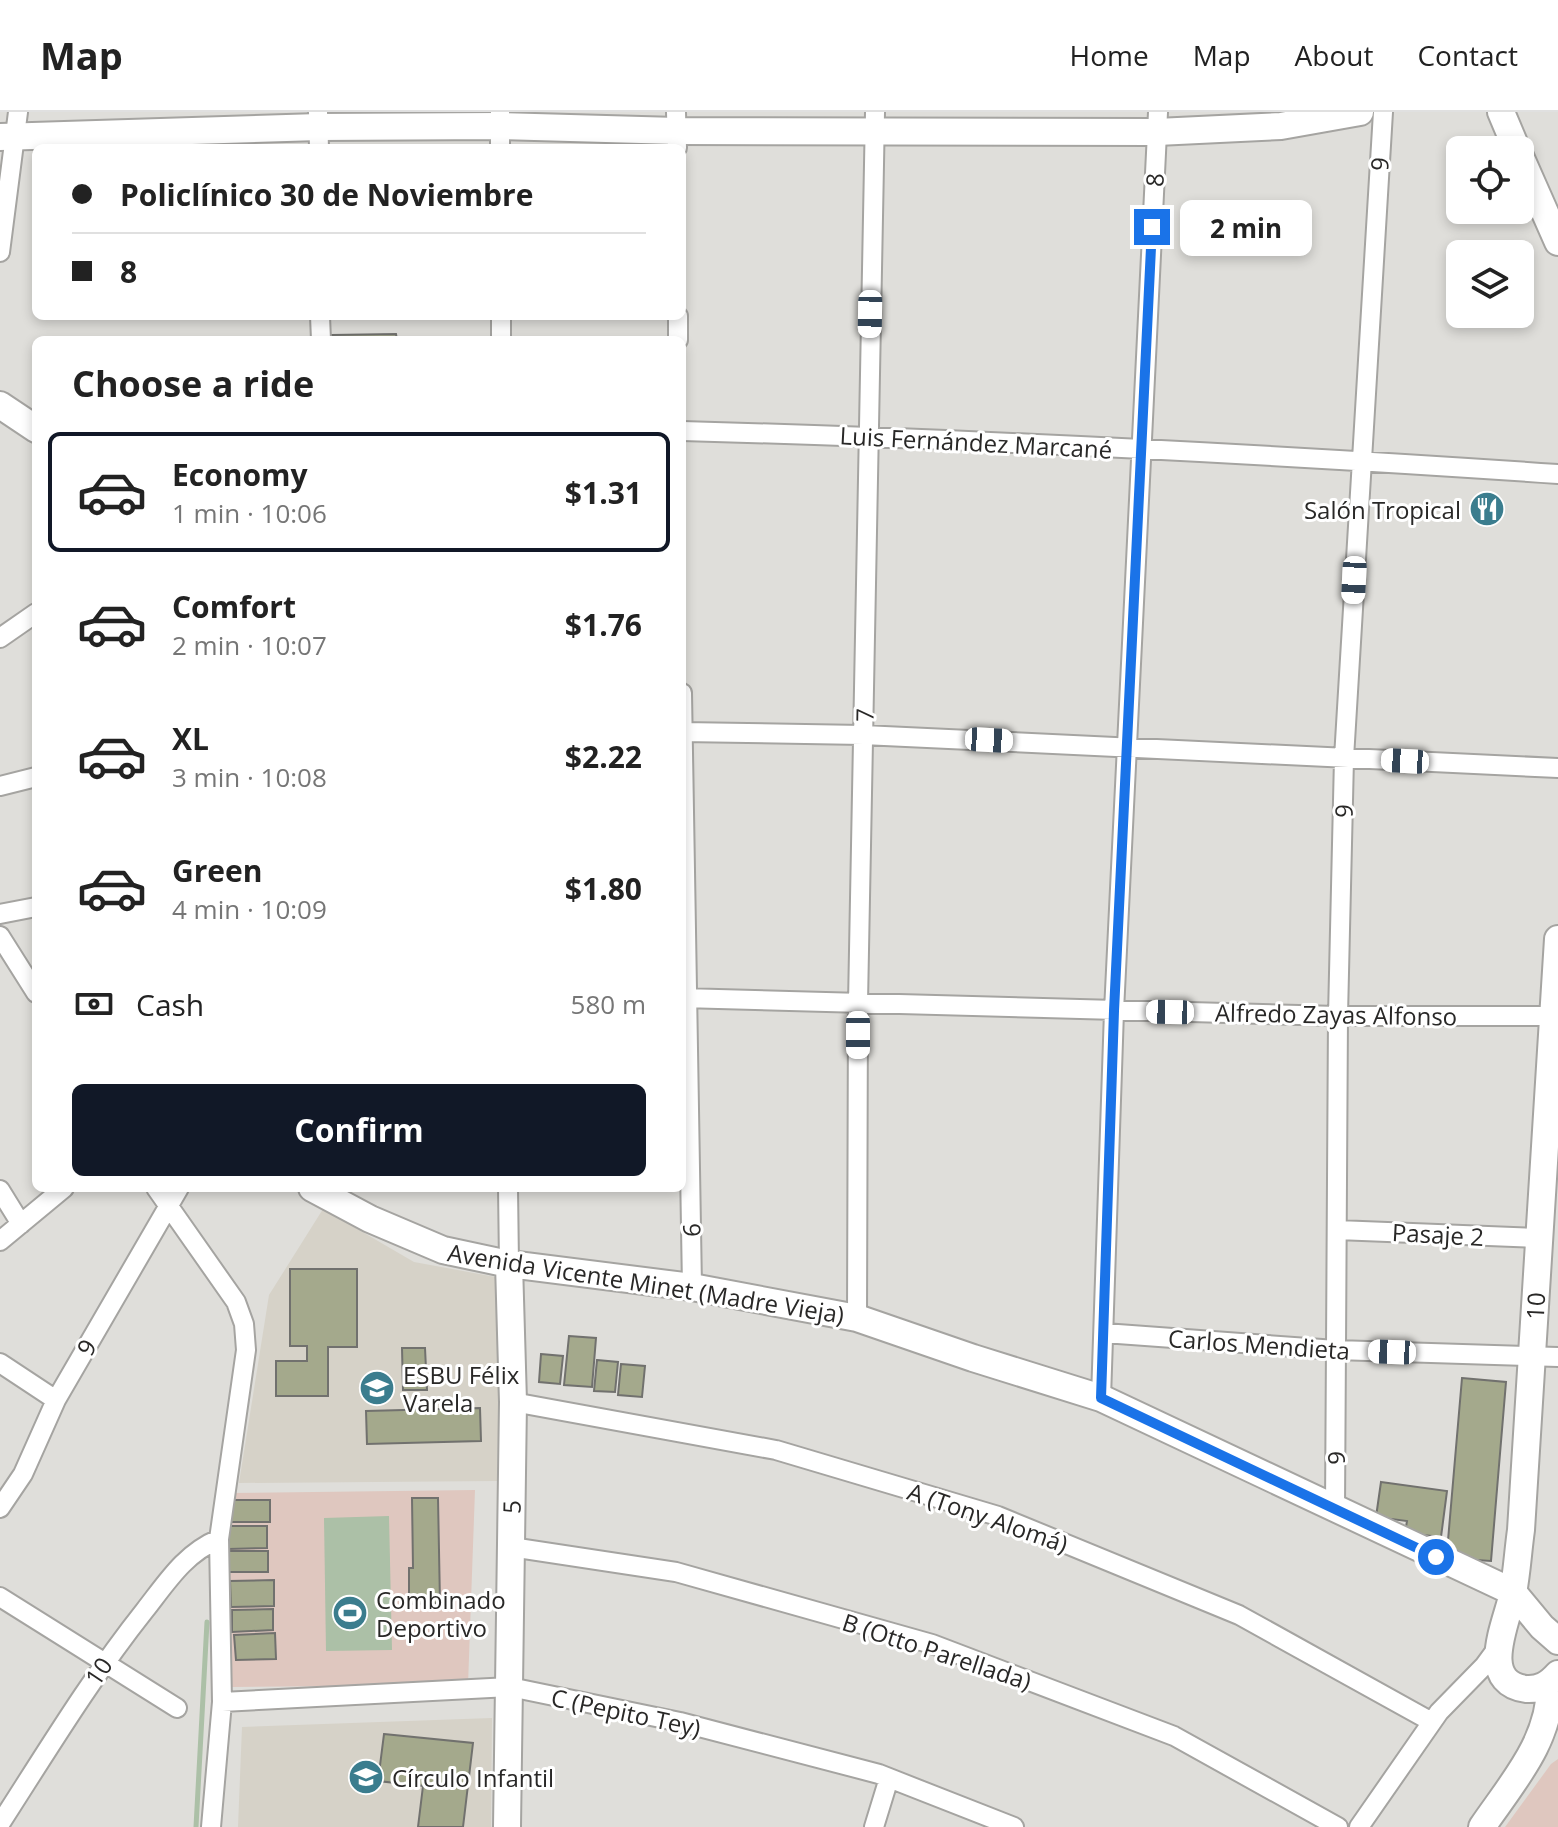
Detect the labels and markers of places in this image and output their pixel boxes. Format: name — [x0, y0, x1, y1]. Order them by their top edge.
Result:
restaurant icon: Salón Tropical — [1468, 490, 1506, 528]
place label: Salón Tropical — [1304, 493, 1461, 526]
place label: ESBU Félix Varela — [403, 1358, 520, 1419]
school or university icon: ESBU Félix Varela — [358, 1369, 396, 1407]
place label: Combinado Deportivo — [376, 1583, 506, 1644]
sports icon: Combinado Deportivo — [331, 1594, 369, 1632]
school or university icon: Círculo Infantil — [347, 1758, 385, 1796]
place label: Círculo Infantil — [392, 1761, 554, 1794]

